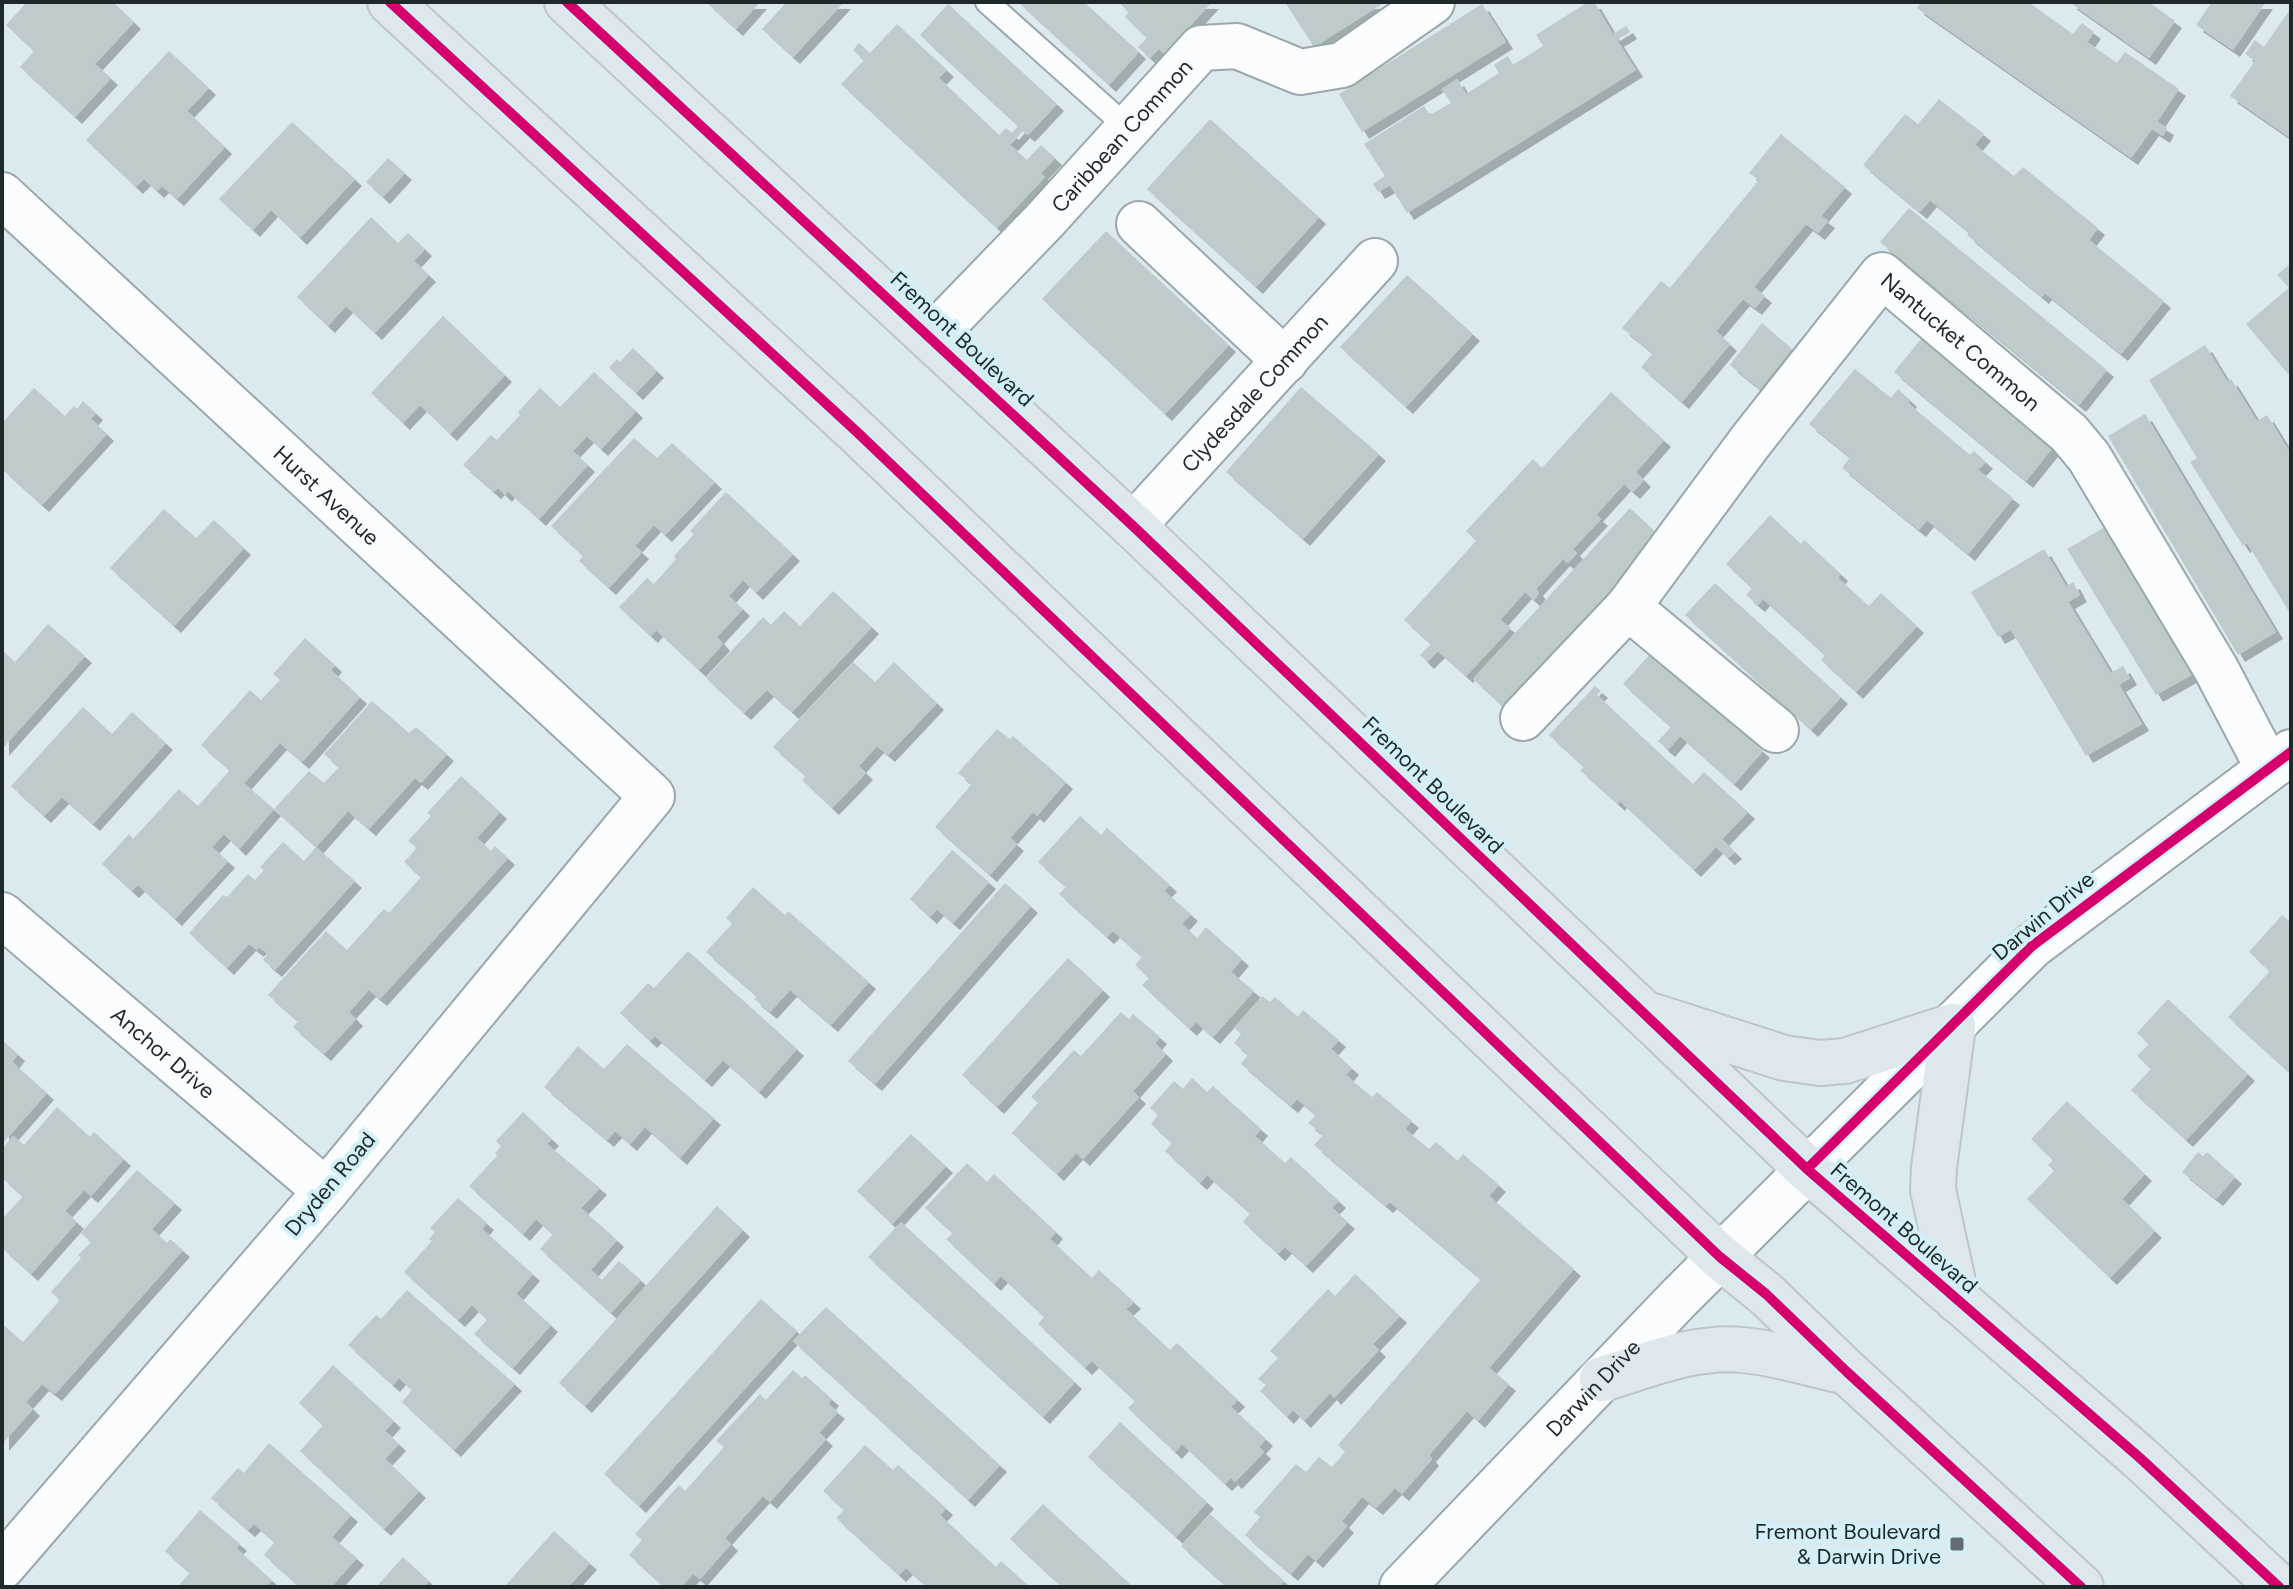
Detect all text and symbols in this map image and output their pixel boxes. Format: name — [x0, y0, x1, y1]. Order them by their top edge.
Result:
street label: Caribbean Common — [1045, 53, 1198, 218]
street label: Fremont Boulevard — [885, 266, 1039, 412]
street label: Nantucket Common — [1876, 267, 2046, 417]
street label: Clydesdale Common — [1175, 308, 1333, 478]
street label: Hurst Avenue — [268, 439, 385, 551]
street label: Fremont Boulevard — [1357, 711, 1509, 859]
street label: Darwin Drive — [1987, 866, 2099, 966]
street label: Anchor Drive — [106, 1001, 221, 1104]
street label: Dryden Road — [279, 1127, 381, 1241]
street label: Fremont Boulevard — [1825, 1157, 1983, 1299]
street label: Darwin Drive — [1540, 1333, 1646, 1442]
place label: Fremont Boulevard & Darwin Drive — [1755, 1518, 1941, 1570]
marker: Fremont Boulevard & Darwin Drive — [1948, 1535, 1966, 1553]

